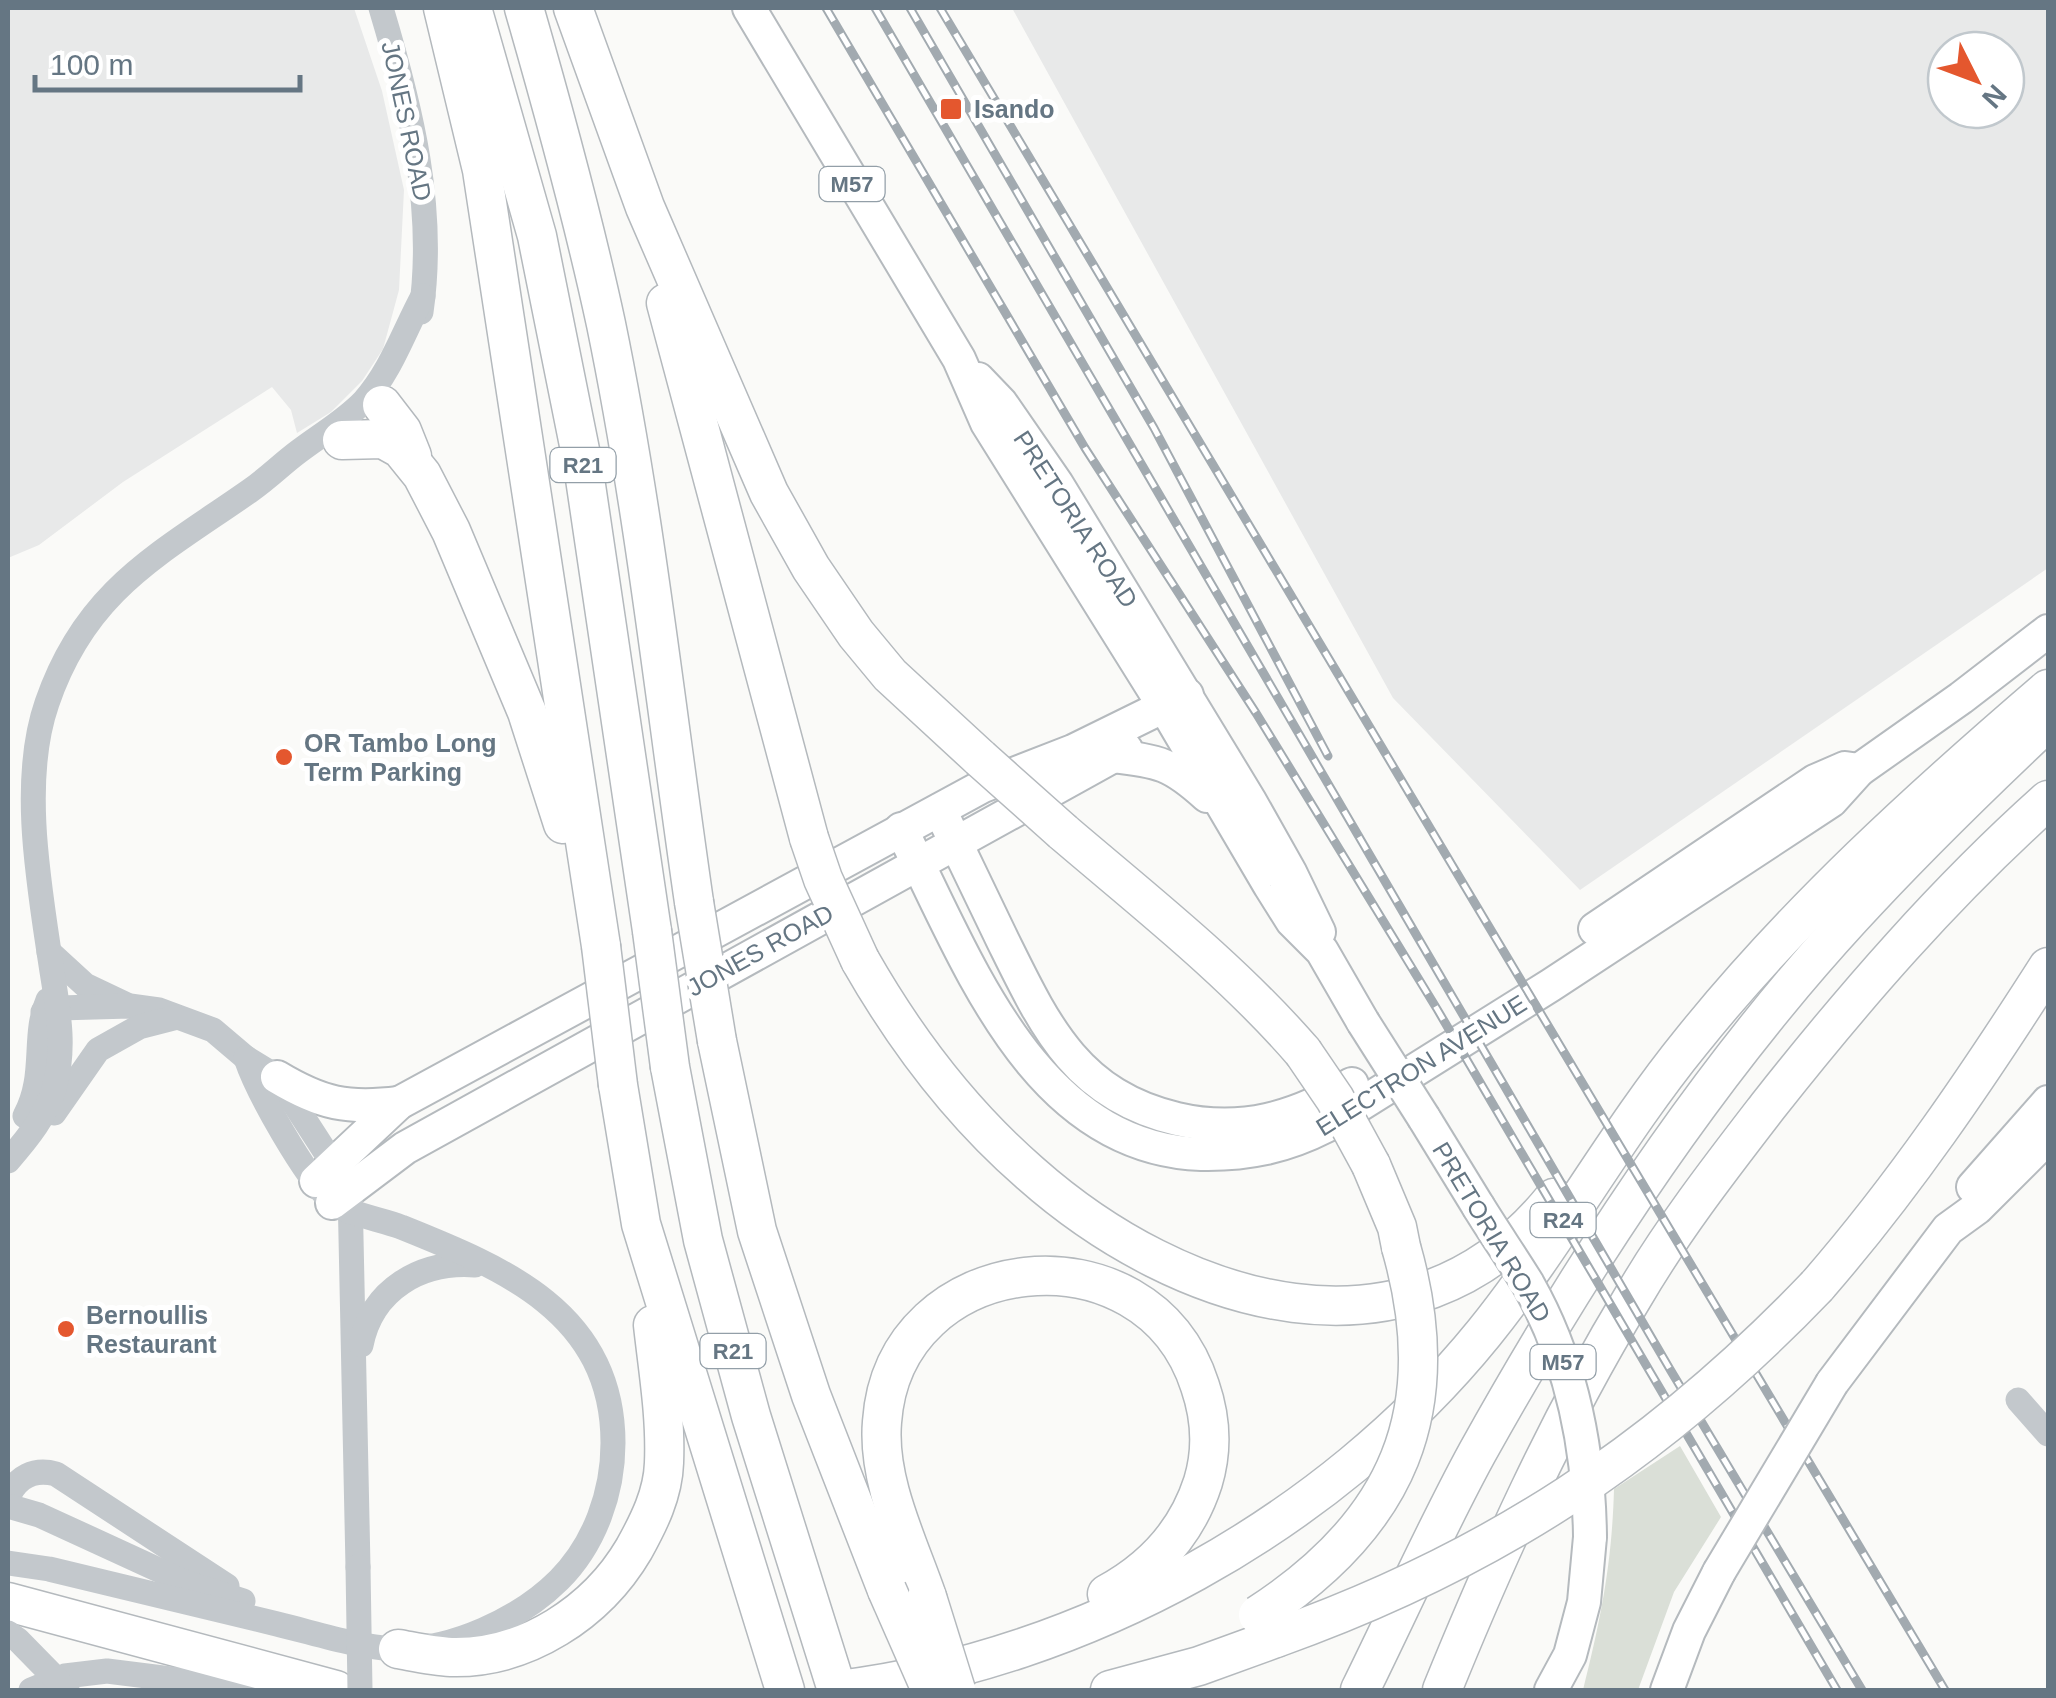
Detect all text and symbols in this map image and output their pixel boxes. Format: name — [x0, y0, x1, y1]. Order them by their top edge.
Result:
scale bar — [35, 30, 300, 92]
north arrow — [1926, 30, 2026, 130]
street label: JONES ROAD — [376, 39, 438, 203]
text: 100 m — [50, 48, 133, 81]
text: N — [1976, 79, 2012, 114]
place label: Isando — [974, 95, 1055, 123]
marker: Isando — [938, 96, 964, 122]
road number: M57 — [820, 167, 884, 201]
street label: PRETORIA ROAD — [1008, 425, 1144, 613]
road number: R21 — [550, 448, 616, 482]
place label: OR Tambo Long Term Parking — [304, 729, 497, 786]
marker: OR Tambo Long Term Parking — [273, 746, 295, 768]
street label: JONES ROAD — [682, 898, 838, 1002]
street label: ELECTRON AVENUE — [1311, 989, 1531, 1141]
street label: PRETORIA ROAD — [1427, 1137, 1557, 1327]
road number: R24 — [1530, 1203, 1596, 1237]
place label: Bernoullis Restaurant — [86, 1301, 217, 1358]
marker: Bernoullis Restaurant — [55, 1318, 77, 1340]
road number: R21 — [700, 1334, 766, 1368]
road number: M57 — [1530, 1345, 1596, 1379]

